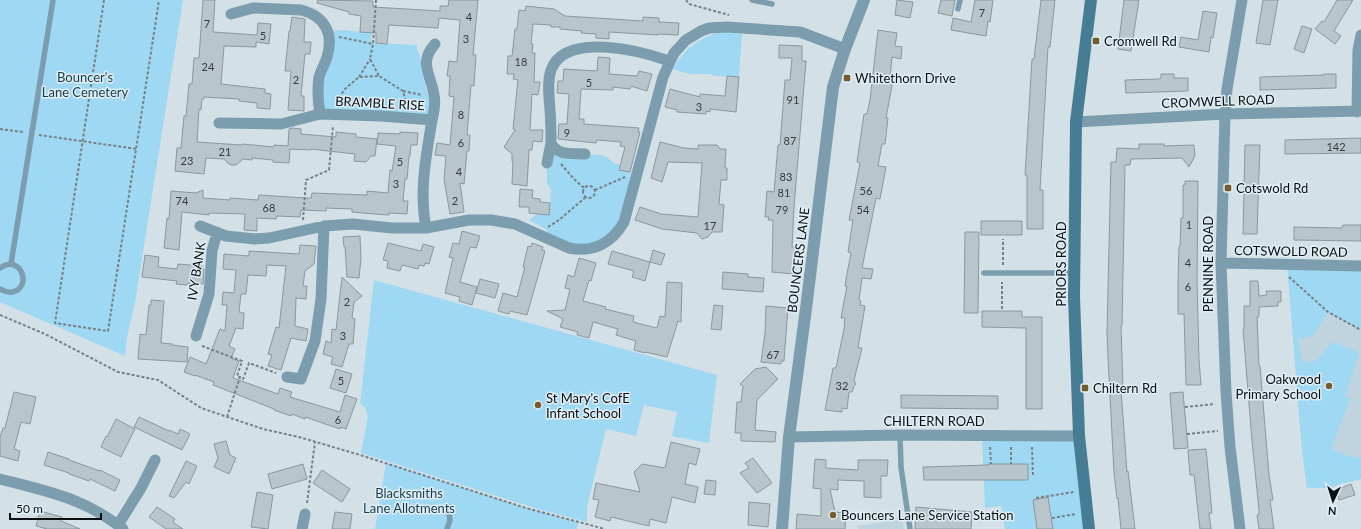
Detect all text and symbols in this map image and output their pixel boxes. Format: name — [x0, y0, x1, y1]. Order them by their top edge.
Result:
house number: 7 — [979, 6, 985, 19]
house number: 4 — [466, 10, 473, 23]
house number: 7 — [204, 17, 210, 30]
house number: 5 — [260, 29, 266, 42]
house number: 3 — [463, 32, 469, 45]
place label: Cromwell Rd — [1104, 33, 1177, 49]
marker: Cromwell Rd — [1091, 36, 1101, 46]
house number: 18 — [515, 55, 527, 68]
house number: 24 — [202, 60, 215, 73]
park label: Bouncer's Lane Cemetery — [42, 69, 129, 100]
place label: Whitethorn Drive — [855, 70, 956, 86]
house number: 2 — [293, 73, 299, 86]
marker: Whitethorn Drive — [842, 73, 852, 83]
house number: 5 — [586, 76, 592, 89]
street label: CROMWELL ROAD — [1161, 91, 1275, 111]
street label: BRAMBLE RISE — [335, 93, 425, 113]
house number: 91 — [787, 93, 799, 106]
house number: 3 — [696, 100, 702, 113]
house number: 8 — [458, 108, 464, 121]
house number: 9 — [564, 126, 570, 139]
house number: 87 — [784, 134, 796, 147]
house number: 6 — [458, 136, 464, 149]
house number: 142 — [1326, 140, 1346, 153]
house number: 21 — [219, 145, 231, 158]
house number: 23 — [181, 154, 193, 167]
house number: 5 — [397, 155, 403, 168]
house number: 4 — [456, 165, 463, 178]
house number: 83 — [780, 170, 792, 183]
house number: 3 — [393, 177, 399, 190]
place label: Cotswold Rd — [1236, 180, 1308, 196]
marker: Cotswold Rd — [1223, 183, 1233, 193]
house number: 56 — [860, 184, 872, 197]
house number: 81 — [778, 186, 790, 199]
house number: 74 — [176, 194, 189, 207]
house number: 2 — [452, 194, 458, 207]
house number: 68 — [263, 201, 275, 214]
house number: 79 — [776, 203, 788, 216]
house number: 54 — [857, 203, 870, 216]
street label: BOUNCERS LANE — [784, 206, 812, 314]
street label: PENNINE ROAD — [1200, 216, 1216, 312]
house number: 1 — [1186, 218, 1192, 231]
house number: 17 — [704, 219, 716, 232]
street label: PRIORS ROAD — [1053, 221, 1069, 307]
street label: IVY BANK — [183, 240, 209, 301]
street label: COTSWOLD ROAD — [1234, 242, 1348, 260]
house number: 4 — [1185, 256, 1192, 269]
house number: 6 — [1185, 280, 1191, 293]
house number: 2 — [344, 295, 350, 308]
house number: 3 — [340, 329, 346, 342]
house number: 67 — [767, 348, 779, 361]
place label: Oakwood Primary School — [1236, 371, 1321, 402]
house number: 5 — [338, 374, 344, 387]
house number: 32 — [836, 379, 848, 392]
place label: Chiltern Rd — [1093, 380, 1157, 396]
marker: Oakwood Primary School — [1324, 381, 1334, 391]
marker: Chiltern Rd — [1080, 383, 1090, 393]
place label: St Mary's CofE Infant School — [546, 390, 630, 421]
marker: St Mary's CofE Infant School — [533, 400, 543, 410]
house number: 6 — [335, 413, 341, 426]
street label: CHILTERN ROAD — [883, 413, 985, 429]
north arrow — [1313, 481, 1353, 521]
park label: Blacksmiths Lane Allotments — [363, 485, 455, 516]
scale bar — [10, 495, 101, 521]
text: 50 m — [16, 501, 43, 516]
text: N — [1328, 505, 1337, 518]
place label: Bouncers Lane Service Station — [841, 507, 1014, 523]
marker: Bouncers Lane Service Station — [828, 510, 838, 520]

